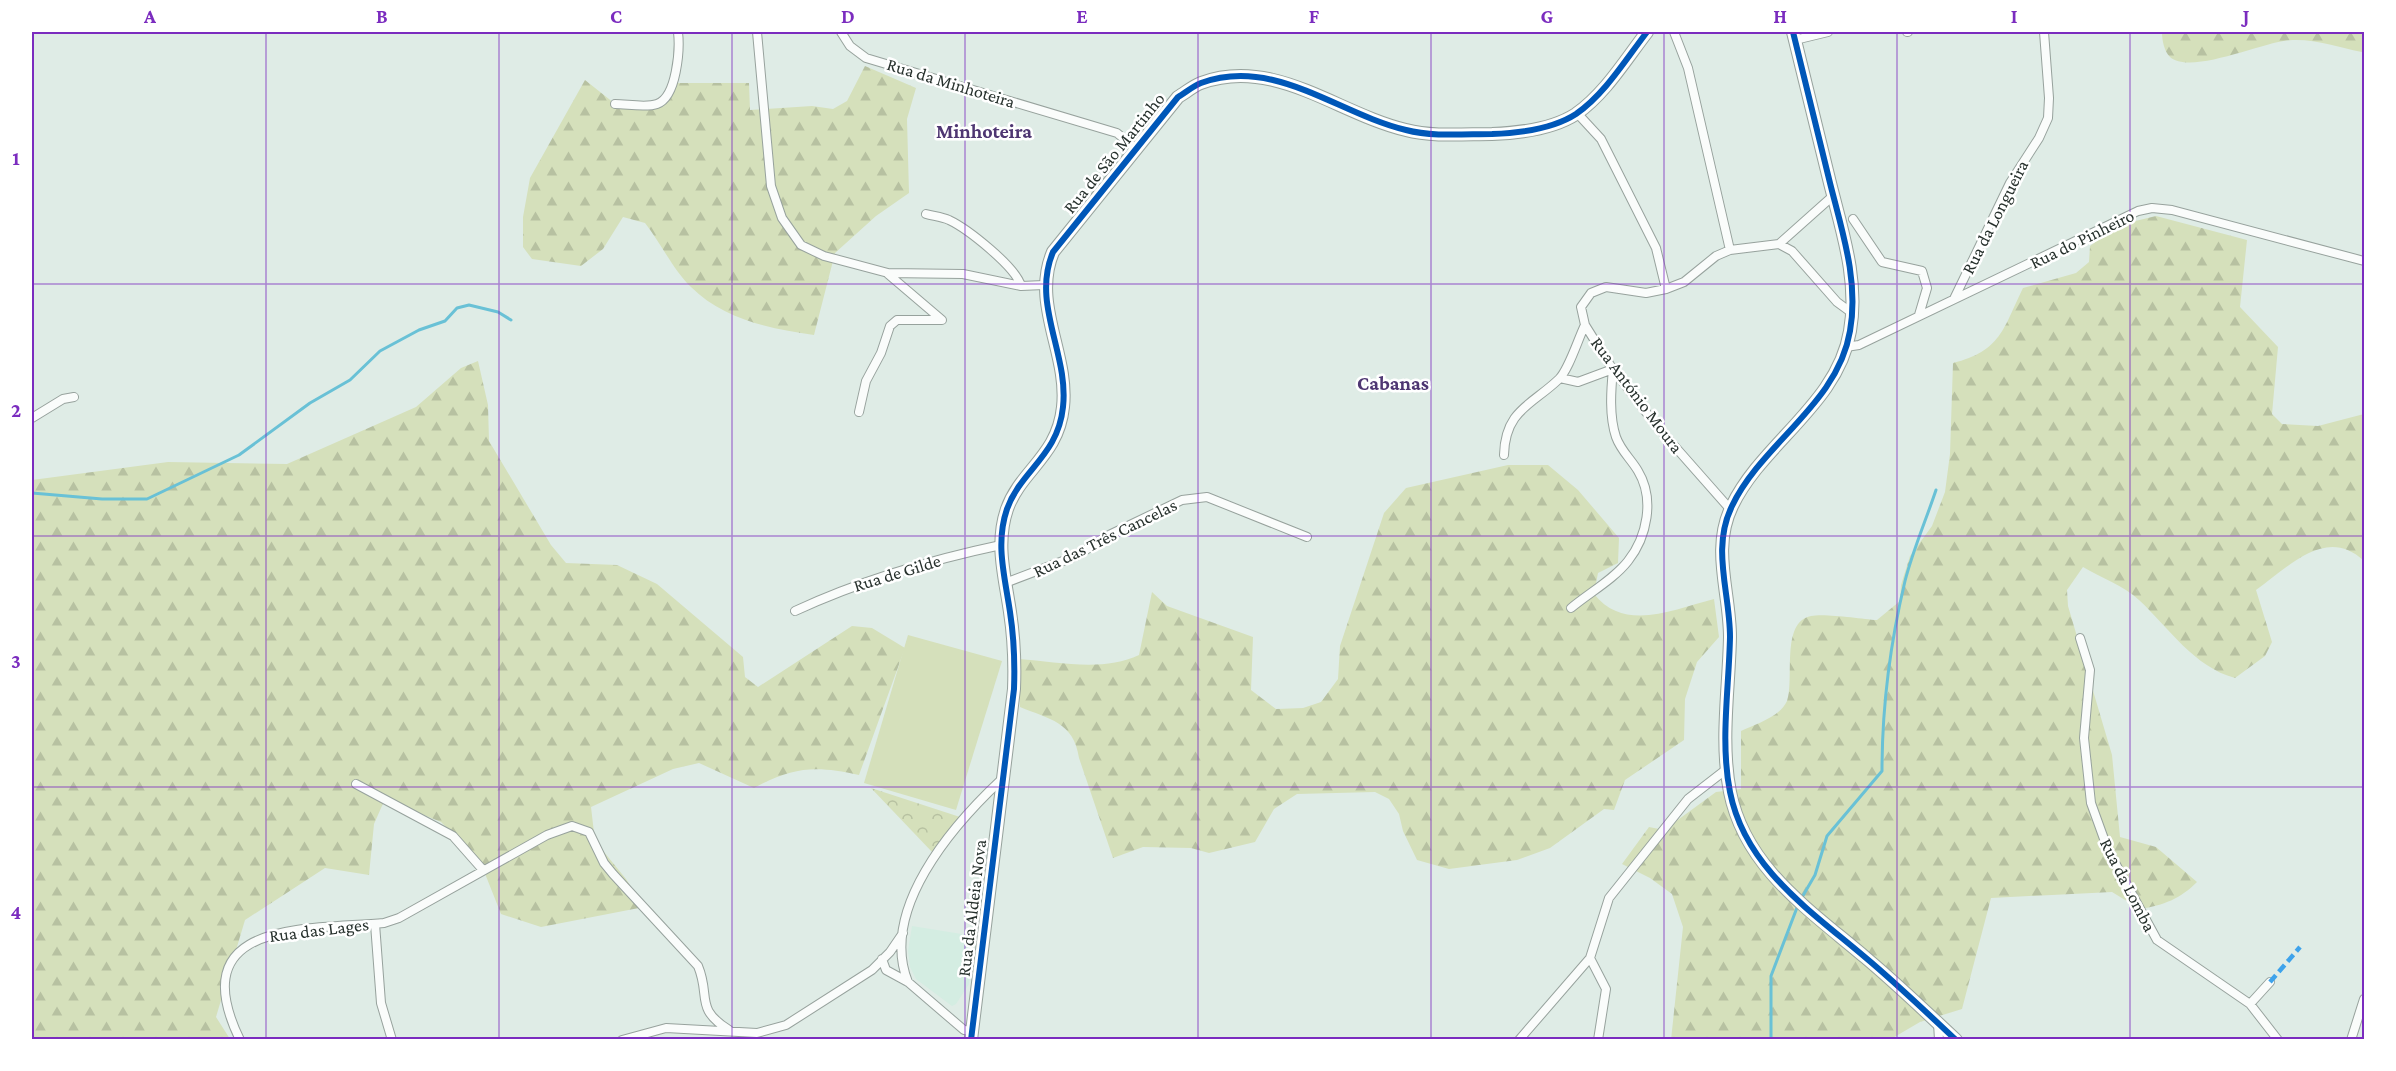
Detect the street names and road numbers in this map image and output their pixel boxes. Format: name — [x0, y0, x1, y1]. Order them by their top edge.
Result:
street label: Rua da Minhoteira — [885, 54, 1017, 112]
street label: Rua de São Martinho — [1059, 89, 1169, 217]
street label: Rua da Longueira — [1958, 157, 2032, 277]
street label: Rua do Pinheiro — [2027, 205, 2137, 273]
street label: Rua António Moura — [1587, 333, 1687, 457]
street label: Rua das Três Cancelas — [1030, 495, 1180, 581]
street label: Rua de Gilde — [851, 550, 943, 596]
street label: Rua da Lomba — [2096, 835, 2160, 935]
street label: Rua da Aldeia Nova — [954, 838, 990, 978]
street label: Rua das Lages — [268, 914, 370, 946]

